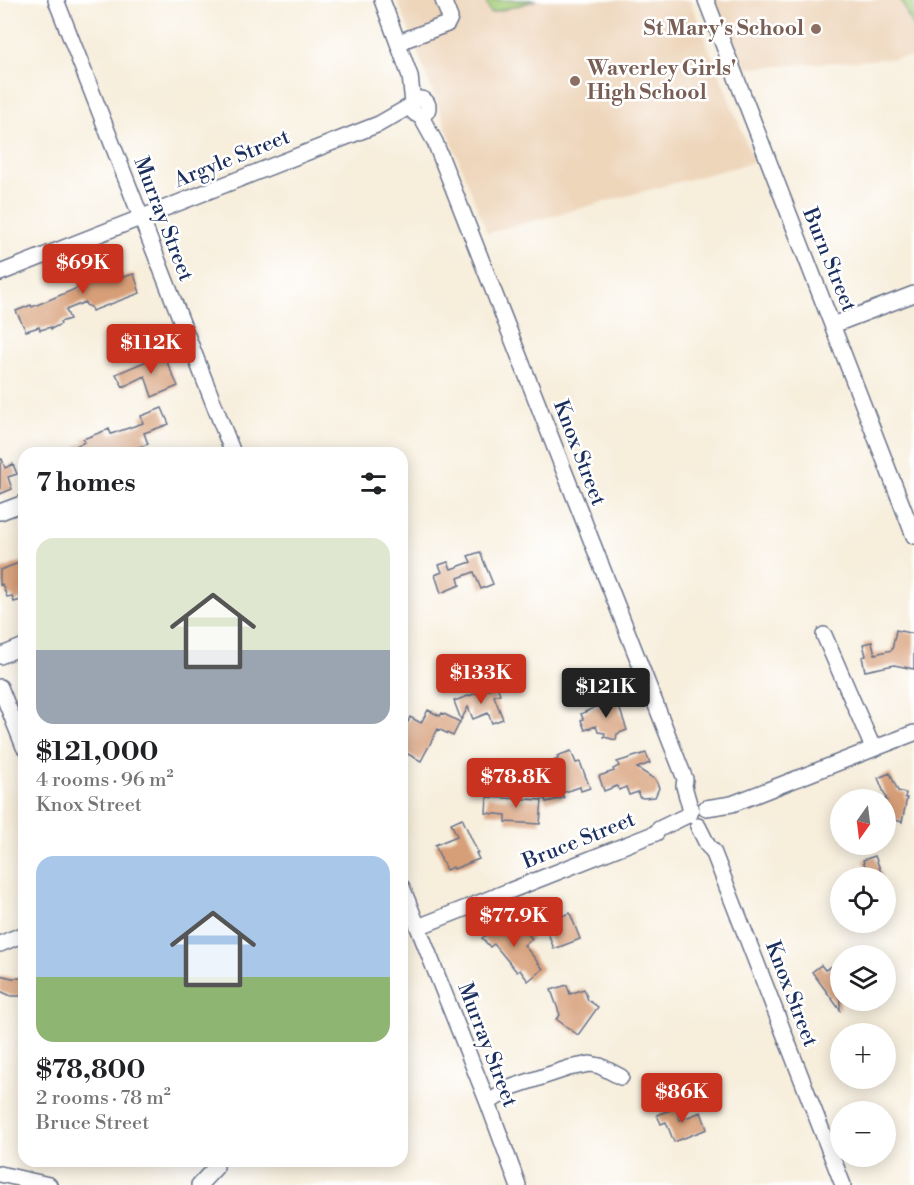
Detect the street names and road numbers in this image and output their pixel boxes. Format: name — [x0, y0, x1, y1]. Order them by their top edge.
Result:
street label: Argyle Street — [169, 124, 294, 194]
street label: Murray Street — [127, 153, 199, 285]
street label: Burn Street — [796, 203, 862, 316]
street label: Knox Street — [547, 396, 611, 510]
street label: Bruce Street — [518, 806, 640, 876]
street label: Knox Street — [759, 937, 823, 1051]
street label: Murray Street — [451, 979, 523, 1111]

